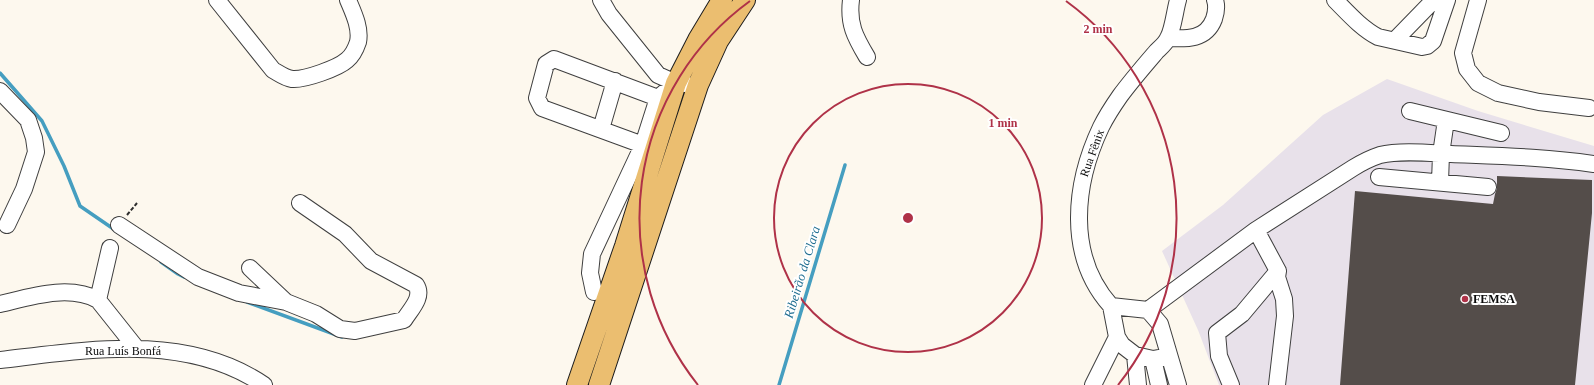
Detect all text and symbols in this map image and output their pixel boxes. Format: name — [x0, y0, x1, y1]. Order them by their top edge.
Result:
text: 2 min — [1083, 22, 1113, 36]
text: 1 min — [988, 116, 1018, 130]
street label: Rua Fênix — [1077, 127, 1107, 179]
centre of rings — [901, 211, 915, 225]
water label: Ribeirão da Clara — [781, 224, 823, 321]
place label: FEMSA — [1473, 292, 1515, 306]
marker: FEMSA — [1460, 294, 1470, 304]
street label: Rua Luís Bonfá — [85, 344, 162, 358]

